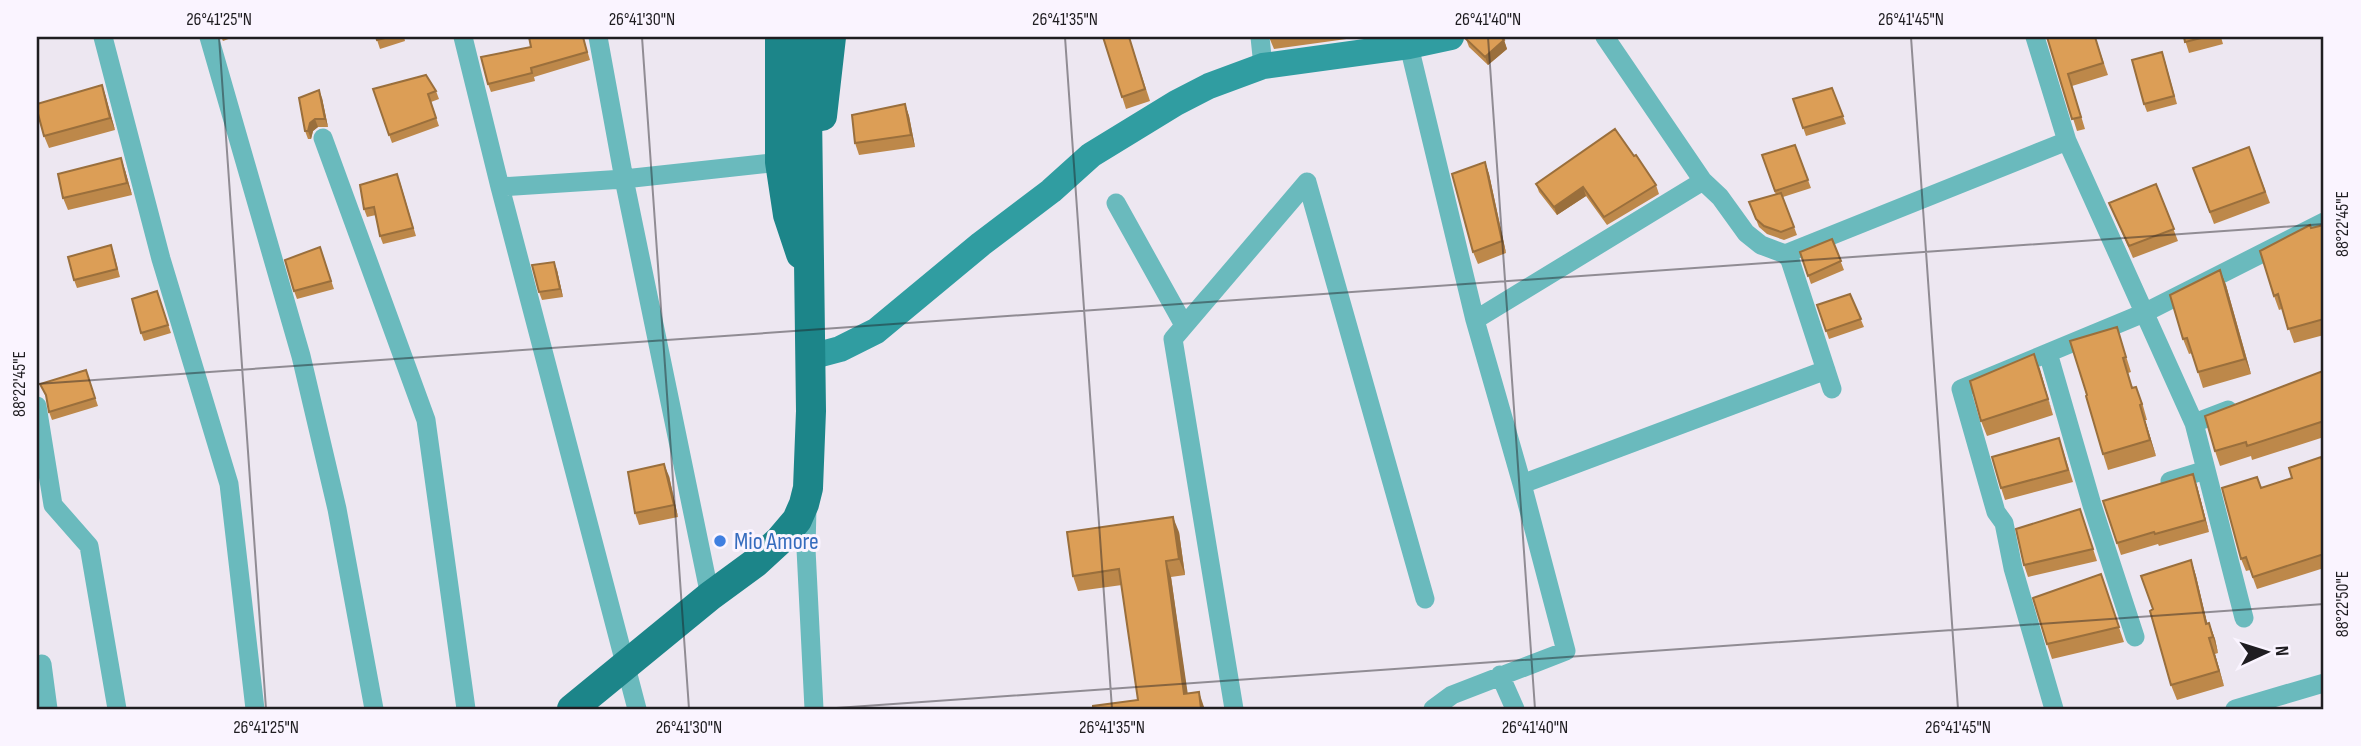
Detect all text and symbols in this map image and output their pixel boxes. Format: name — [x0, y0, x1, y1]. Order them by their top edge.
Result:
text: 26°41'25"N — [186, 9, 252, 30]
text: 26°41'30"N — [609, 9, 675, 30]
text: 26°41'35"N — [1032, 9, 1098, 30]
text: 26°41'40"N — [1455, 9, 1521, 30]
text: 26°41'45"N — [1878, 9, 1944, 30]
text: 88°22'45"E — [2332, 191, 2353, 257]
text: 88°22'45"E — [9, 351, 30, 417]
place label: Mio Amore — [734, 527, 819, 556]
marker: Mio Amore — [712, 533, 728, 549]
text: 88°22'50"E — [2332, 571, 2353, 637]
north arrow — [2232, 616, 2302, 686]
text: N — [2270, 645, 2293, 657]
text: 26°41'25"N — [233, 717, 299, 738]
text: 26°41'30"N — [656, 717, 722, 738]
text: 26°41'35"N — [1079, 717, 1145, 738]
text: 26°41'40"N — [1502, 717, 1568, 738]
text: 26°41'45"N — [1925, 717, 1991, 738]

